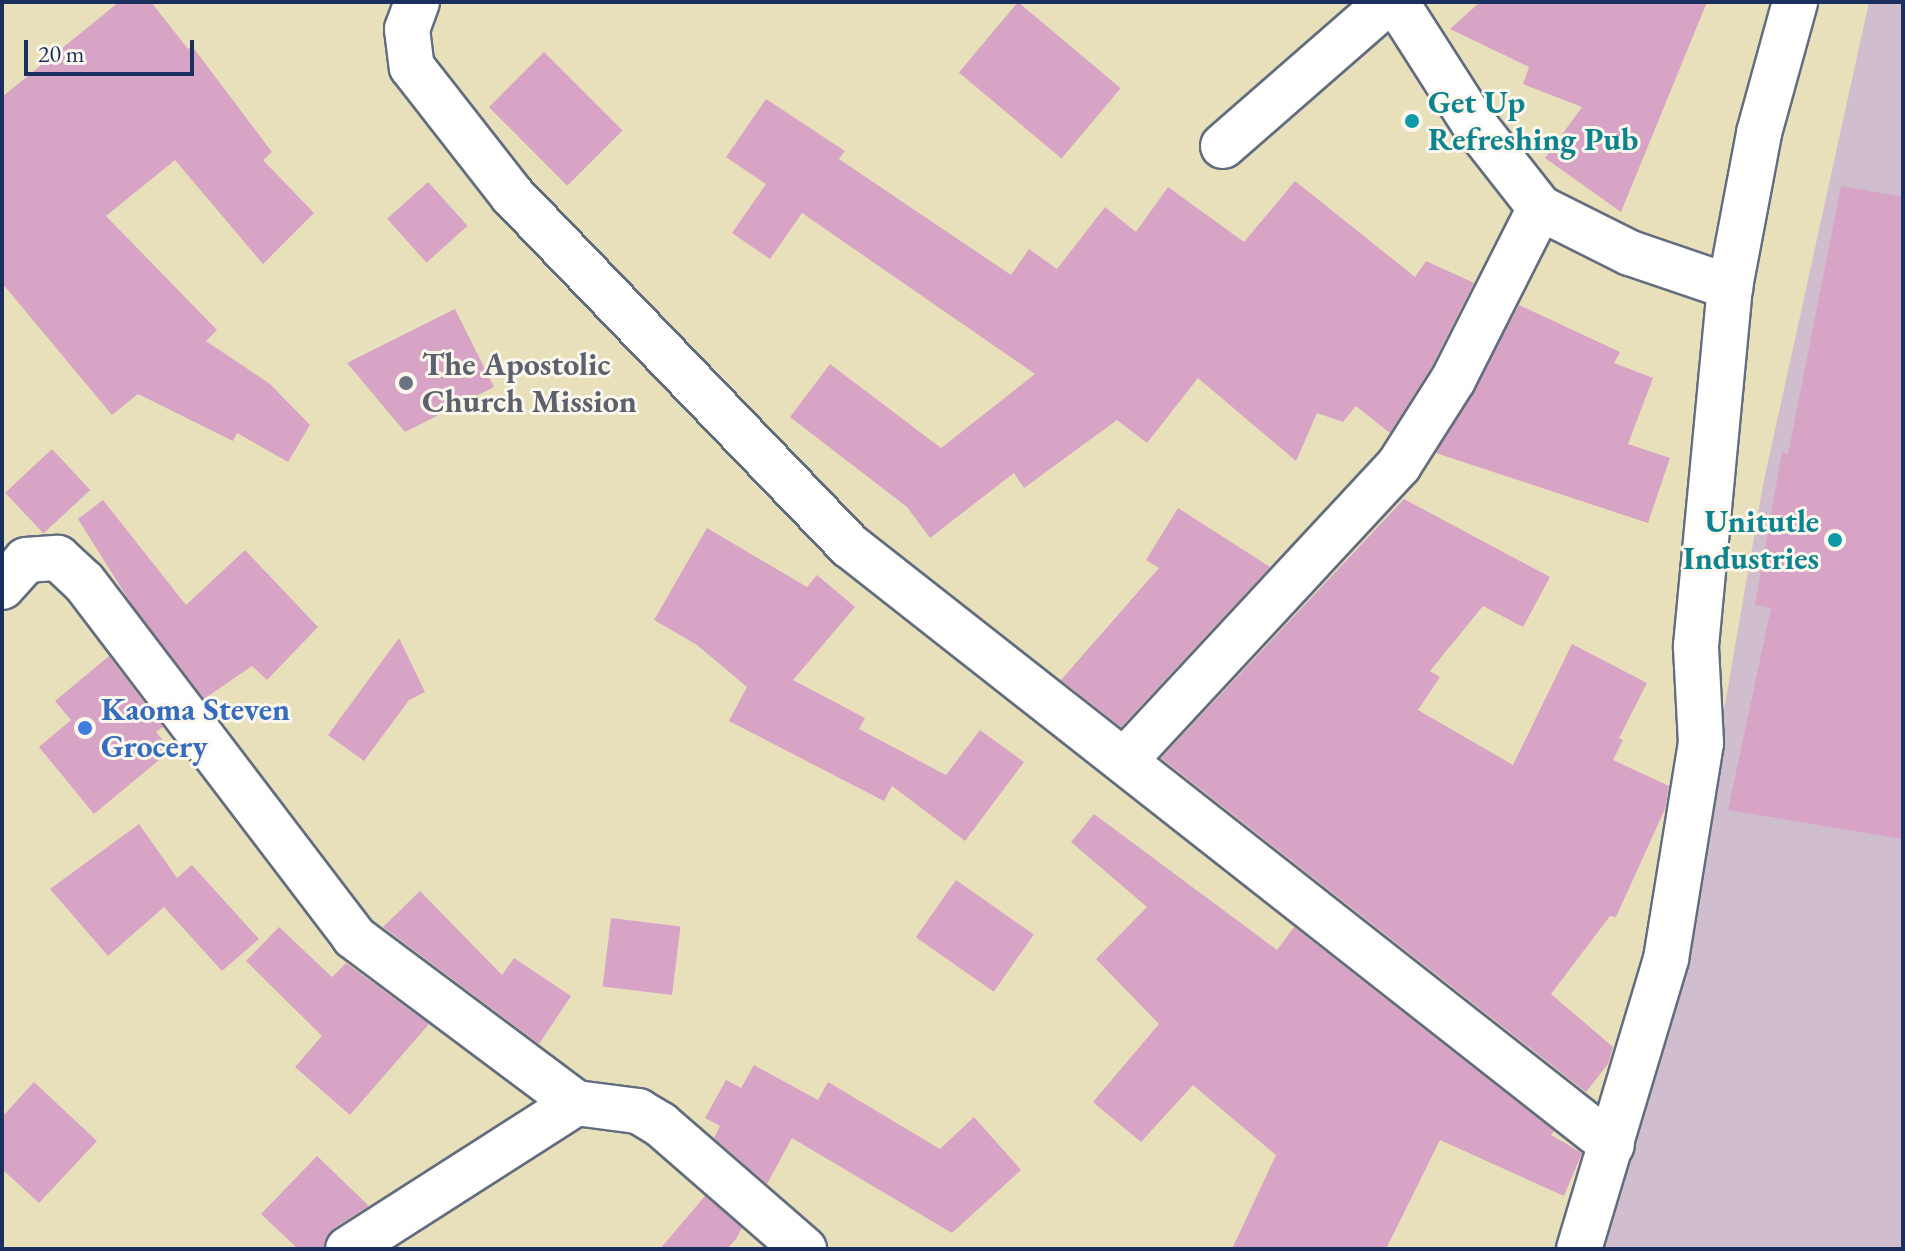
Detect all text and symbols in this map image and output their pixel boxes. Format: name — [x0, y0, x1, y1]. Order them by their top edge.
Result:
scale bar — [28, 24, 198, 74]
text: 20 m — [38, 38, 85, 69]
place label: Get Up Refreshing Pub — [1428, 84, 1638, 159]
marker: Get Up Refreshing Pub — [1403, 112, 1421, 130]
place label: The Apostolic Church Mission — [422, 346, 637, 421]
marker: The Apostolic Church Mission — [397, 374, 415, 392]
place label: Unitutle Industries — [1683, 503, 1819, 578]
marker: Unitutle Industries — [1826, 531, 1844, 549]
place label: Kaoma Steven Grocery — [101, 691, 290, 766]
marker: Kaoma Steven Grocery — [76, 719, 94, 737]

